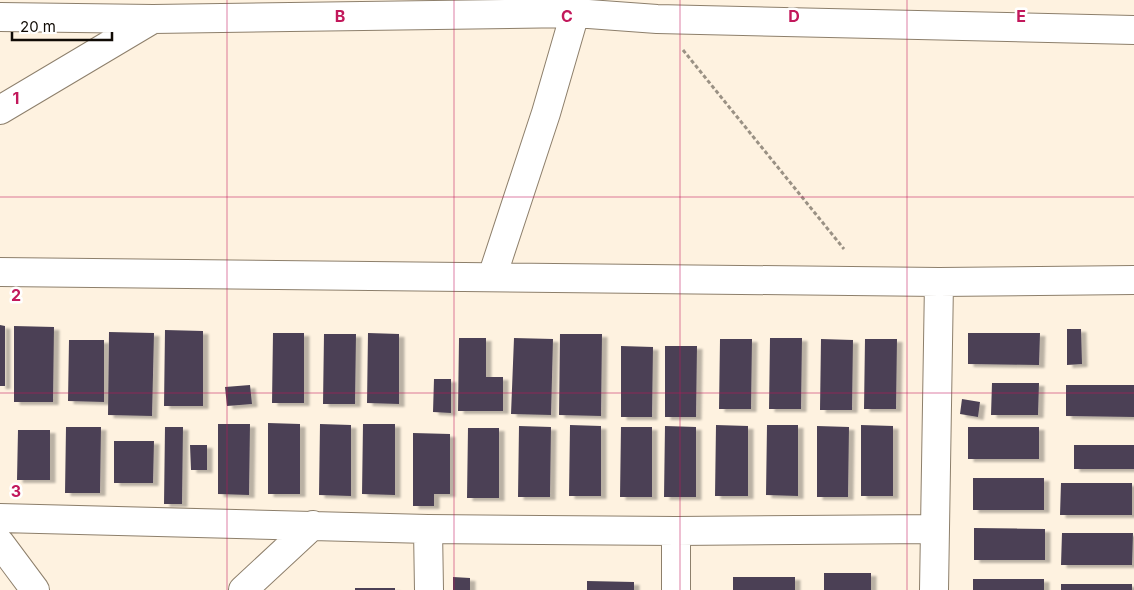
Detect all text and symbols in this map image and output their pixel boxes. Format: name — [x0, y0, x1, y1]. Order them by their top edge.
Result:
text: B — [335, 6, 345, 26]
text: C — [561, 6, 573, 26]
text: D — [788, 6, 800, 26]
text: E — [1016, 6, 1026, 26]
scale bar — [12, 10, 112, 42]
text: 20 m — [20, 17, 56, 36]
text: 1 — [13, 88, 19, 108]
text: 2 — [11, 285, 21, 305]
text: 3 — [11, 481, 21, 501]

